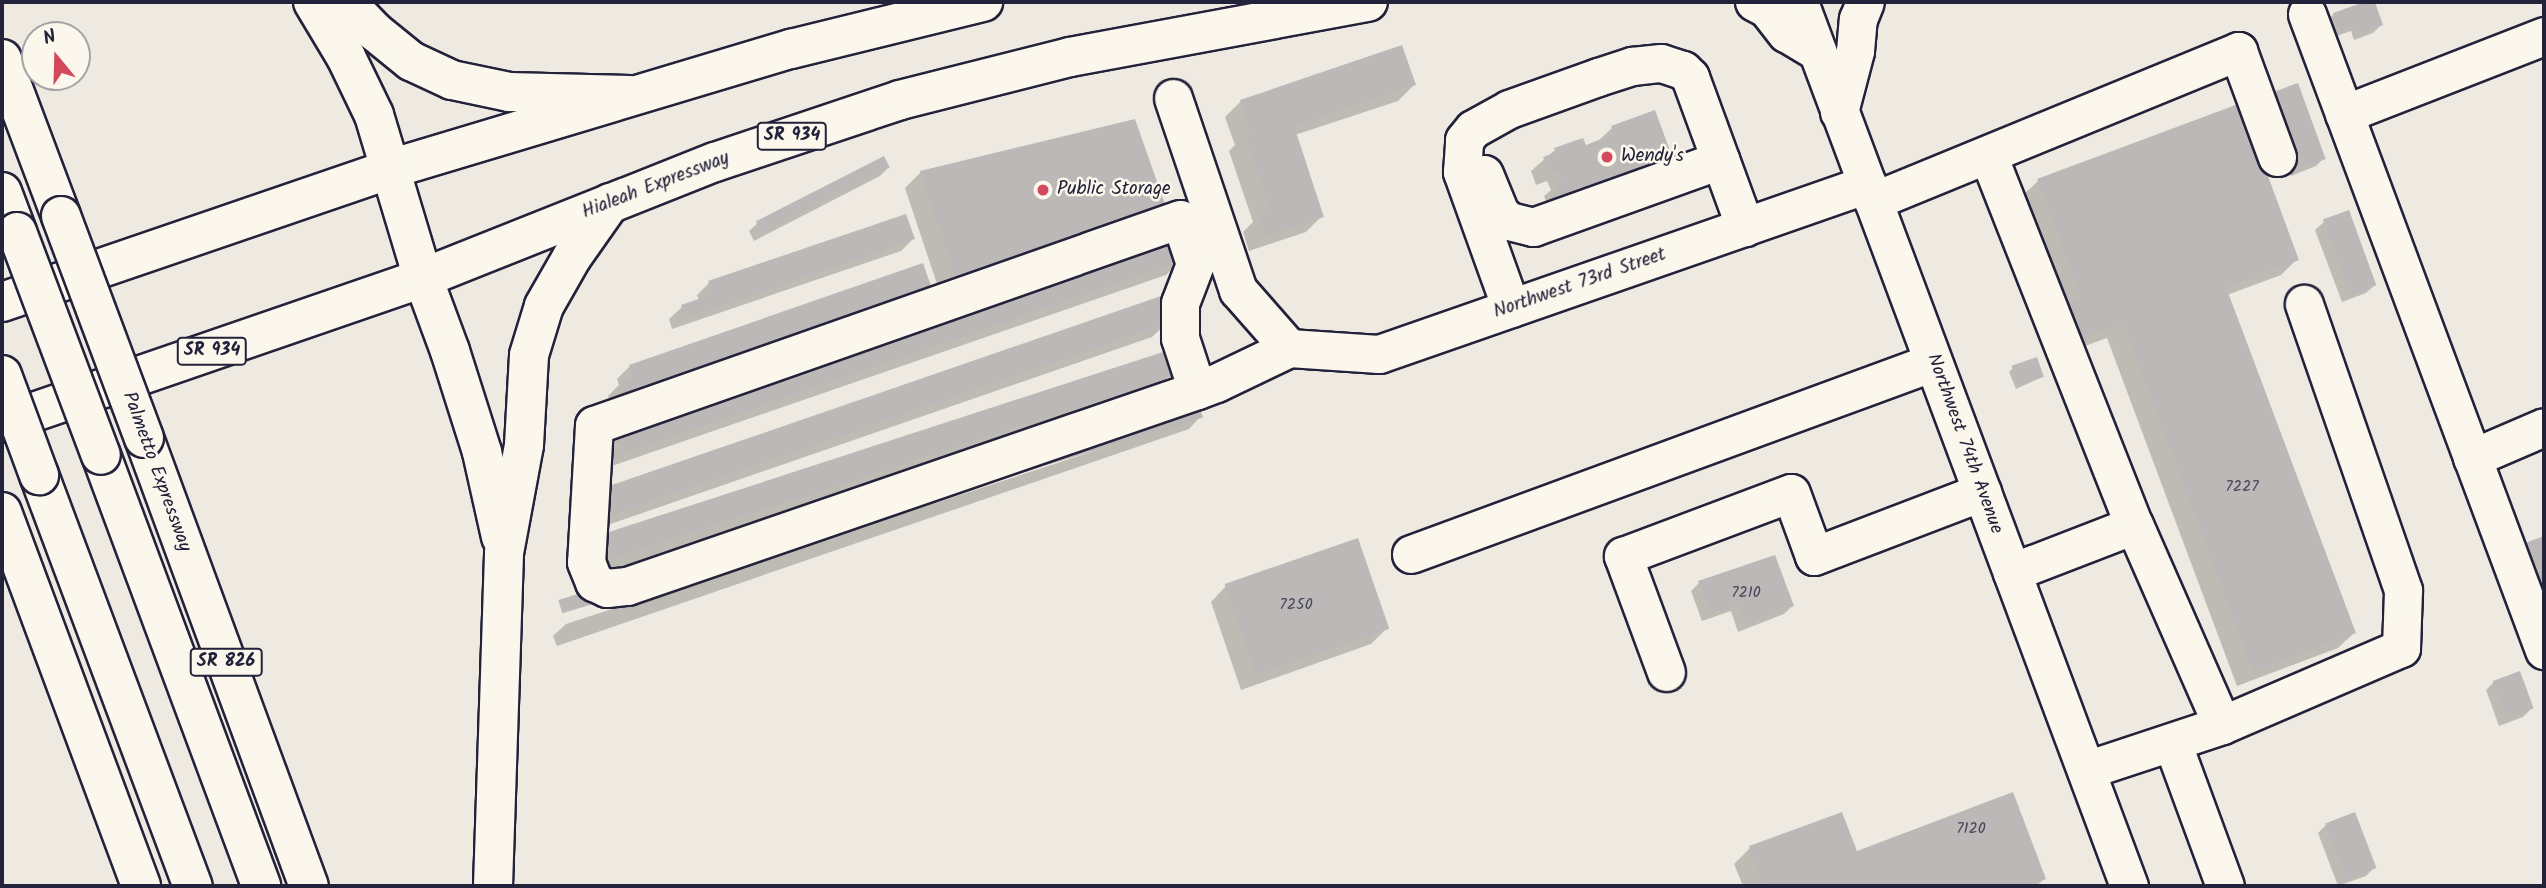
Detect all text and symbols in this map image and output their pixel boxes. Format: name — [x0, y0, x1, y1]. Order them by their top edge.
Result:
north arrow — [21, 21, 91, 91]
text: N — [39, 22, 60, 54]
road number: SR 934 — [755, 121, 829, 150]
place label: Wendy's — [1621, 146, 1684, 168]
street label: Hialeah Expressway — [579, 147, 733, 225]
marker: Wendy's — [1599, 149, 1615, 165]
place label: Public Storage — [1057, 179, 1171, 201]
marker: Public Storage — [1035, 182, 1051, 198]
street label: Northwest 73rd Street — [1491, 244, 1669, 324]
road number: SR 934 — [175, 337, 249, 366]
street label: Northwest 74th Avenue — [1921, 351, 2007, 537]
street label: Palmetto Expressway — [116, 389, 196, 555]
house number: 7227 — [2225, 477, 2259, 497]
house number: 7210 — [1731, 583, 1761, 603]
house number: 7250 — [1279, 595, 1313, 615]
road number: SR 826 — [189, 648, 263, 676]
house number: 7120 — [1956, 819, 1986, 839]

